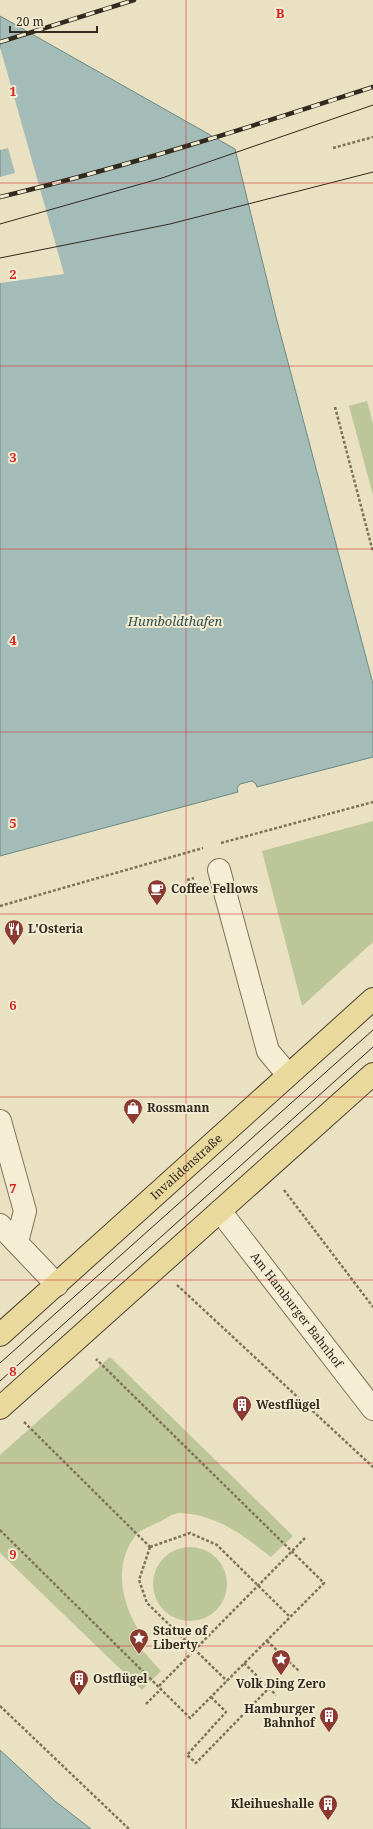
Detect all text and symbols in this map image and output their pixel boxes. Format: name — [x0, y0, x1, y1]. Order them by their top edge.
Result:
text: B — [276, 4, 285, 22]
scale bar — [10, 8, 97, 34]
text: 20 m — [16, 13, 44, 30]
text: 1 — [9, 82, 17, 100]
text: 2 — [9, 265, 17, 283]
text: 3 — [9, 448, 17, 466]
water label: Humboldthafen — [127, 612, 222, 630]
text: 4 — [9, 631, 17, 649]
text: 5 — [9, 814, 17, 832]
cafe icon: Coffee Fellows — [146, 878, 168, 906]
place label: Coffee Fellows — [171, 880, 258, 897]
restaurant icon: L'Osteria — [3, 918, 25, 946]
place label: L'Osteria — [28, 920, 83, 937]
text: 6 — [9, 996, 17, 1014]
shop icon: Rossmann — [122, 1097, 144, 1125]
place label: Rossmann — [147, 1099, 210, 1116]
street label: Invalidenstraße — [147, 1130, 226, 1203]
text: 7 — [9, 1179, 17, 1197]
street label: Am Hamburger Bahnhof — [247, 1248, 348, 1372]
text: 8 — [9, 1362, 17, 1380]
building icon: Westflügel — [231, 1394, 253, 1422]
place label: Westflügel — [256, 1396, 321, 1413]
text: 9 — [9, 1545, 17, 1563]
place label: Statue of Liberty — [153, 1622, 208, 1653]
place icon: Statue of Liberty — [128, 1627, 150, 1655]
place icon: Volk Ding Zero — [270, 1648, 292, 1676]
building icon: Ostflügel — [68, 1668, 90, 1696]
place label: Ostflügel — [93, 1670, 148, 1687]
place label: Volk Ding Zero — [236, 1675, 326, 1692]
place label: Hamburger Bahnhof — [244, 1700, 316, 1731]
building icon: Hamburger Bahnhof — [318, 1705, 340, 1733]
building icon: Kleihueshalle — [317, 1793, 339, 1821]
place label: Kleihueshalle — [231, 1795, 314, 1812]

